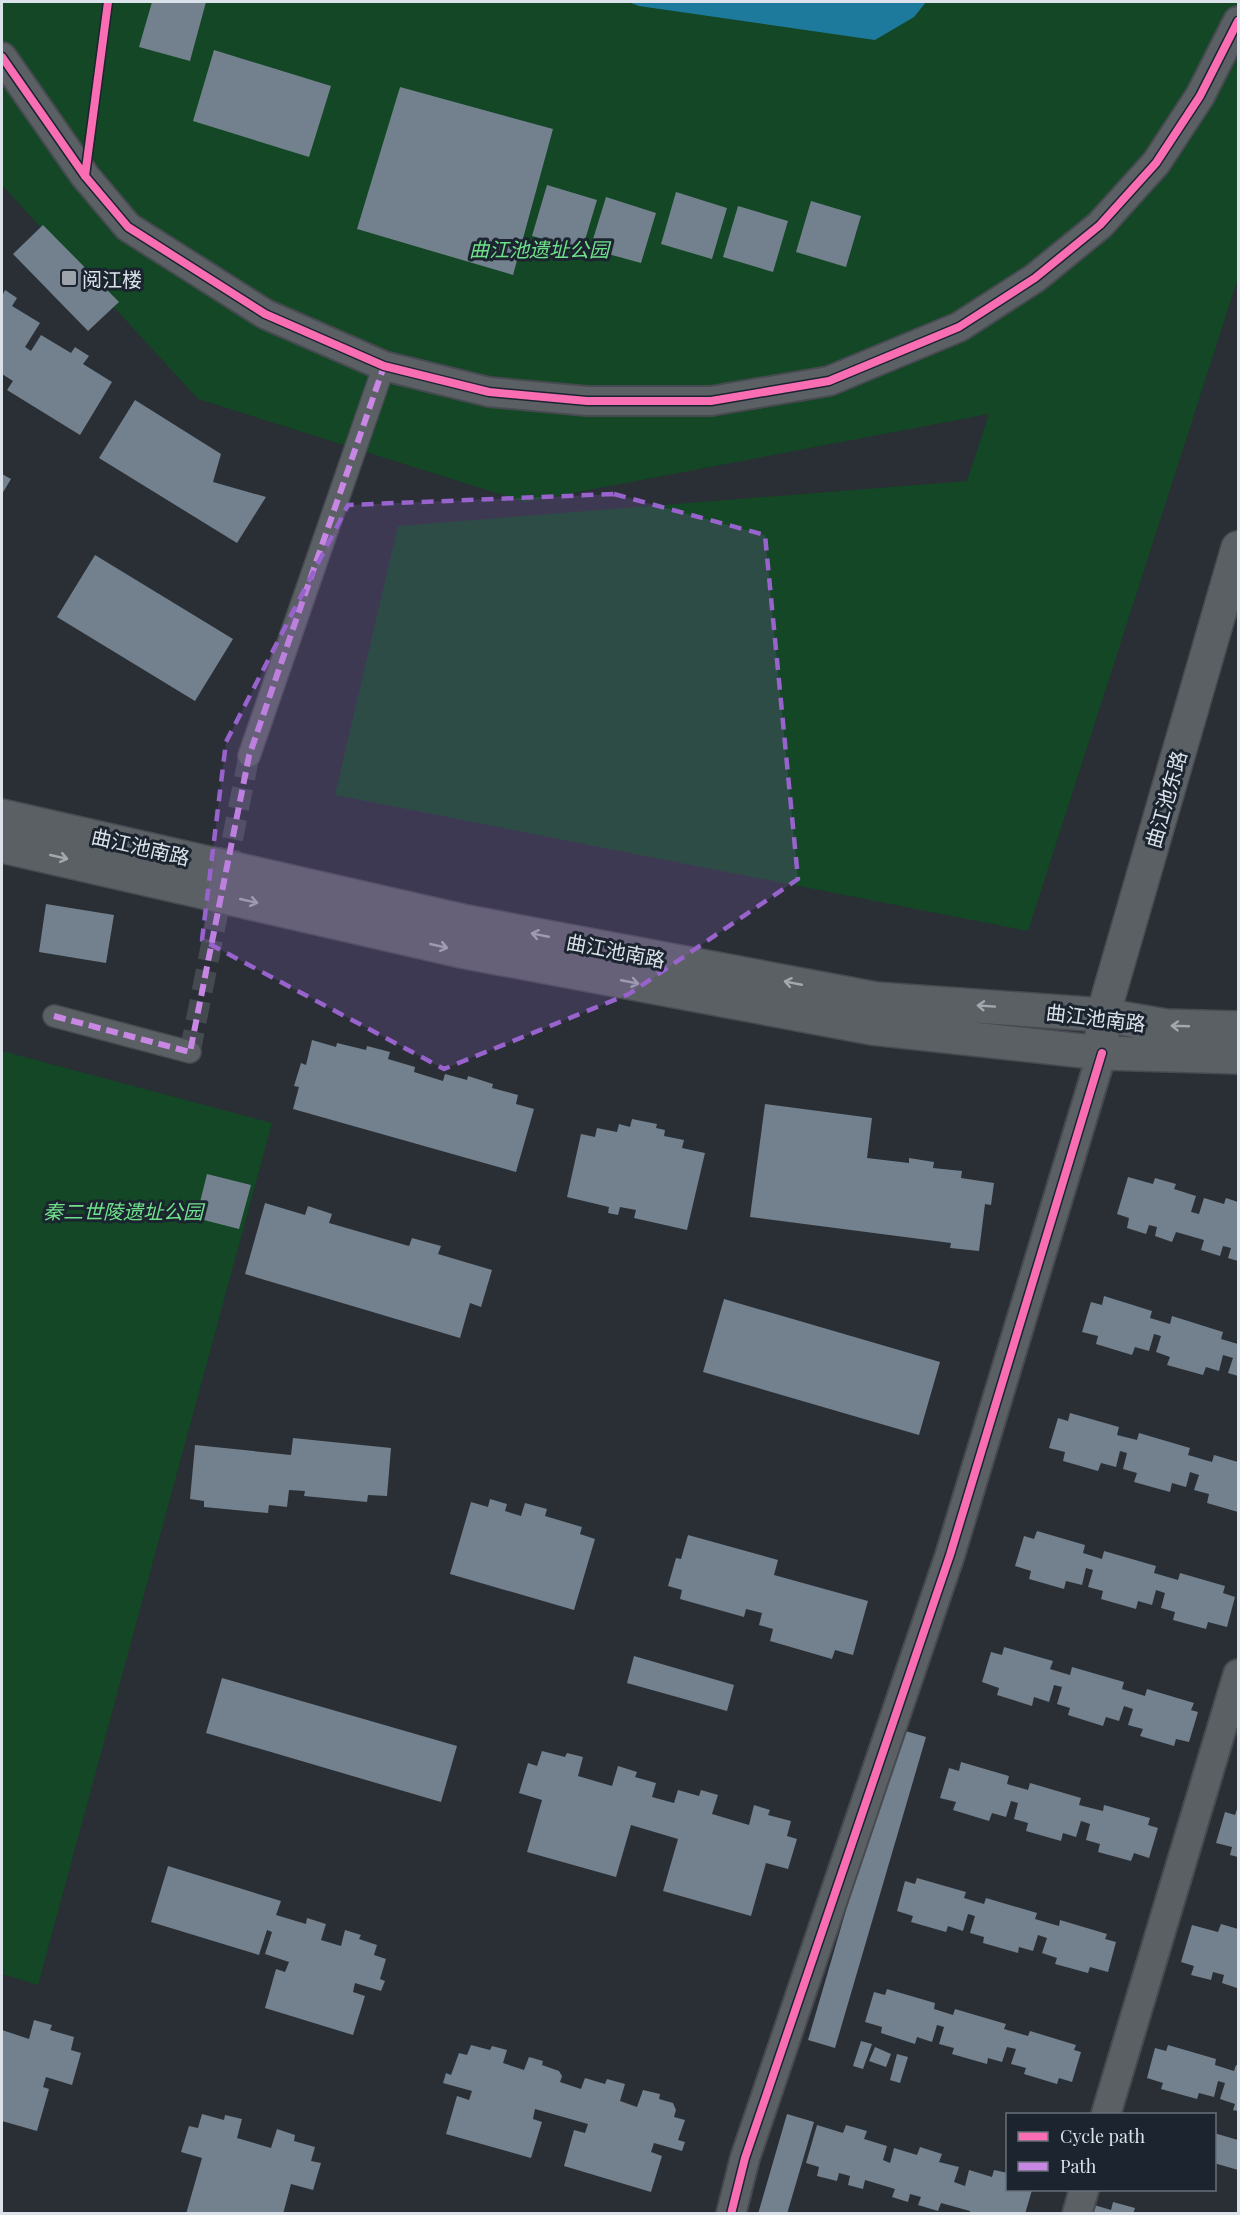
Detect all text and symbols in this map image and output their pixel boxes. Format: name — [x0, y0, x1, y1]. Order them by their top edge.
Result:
park label: 曲江池遗址公园 — [469, 235, 612, 262]
place label: 阅江楼 — [82, 265, 142, 292]
marker: 阅江楼 — [60, 269, 78, 287]
street label: 曲江池东路 — [1138, 747, 1192, 851]
street label: 曲江池南路 — [89, 822, 193, 870]
one-way arrow — [49, 852, 68, 864]
one-way arrow — [239, 896, 258, 908]
street label: 曲江池南路 — [564, 927, 668, 973]
one-way arrow — [530, 929, 550, 940]
one-way arrow — [429, 940, 448, 952]
one-way arrow — [620, 977, 639, 988]
one-way arrow — [784, 977, 803, 988]
street label: 曲江池南路 — [1045, 998, 1147, 1036]
one-way arrow — [977, 1001, 997, 1012]
one-way arrow — [1171, 1021, 1191, 1032]
park label: 秦二世陵遗址公园 — [43, 1197, 206, 1224]
legend — [1006, 2113, 1216, 2191]
text: Cycle path — [1060, 2124, 1145, 2148]
text: Path — [1060, 2154, 1097, 2178]

